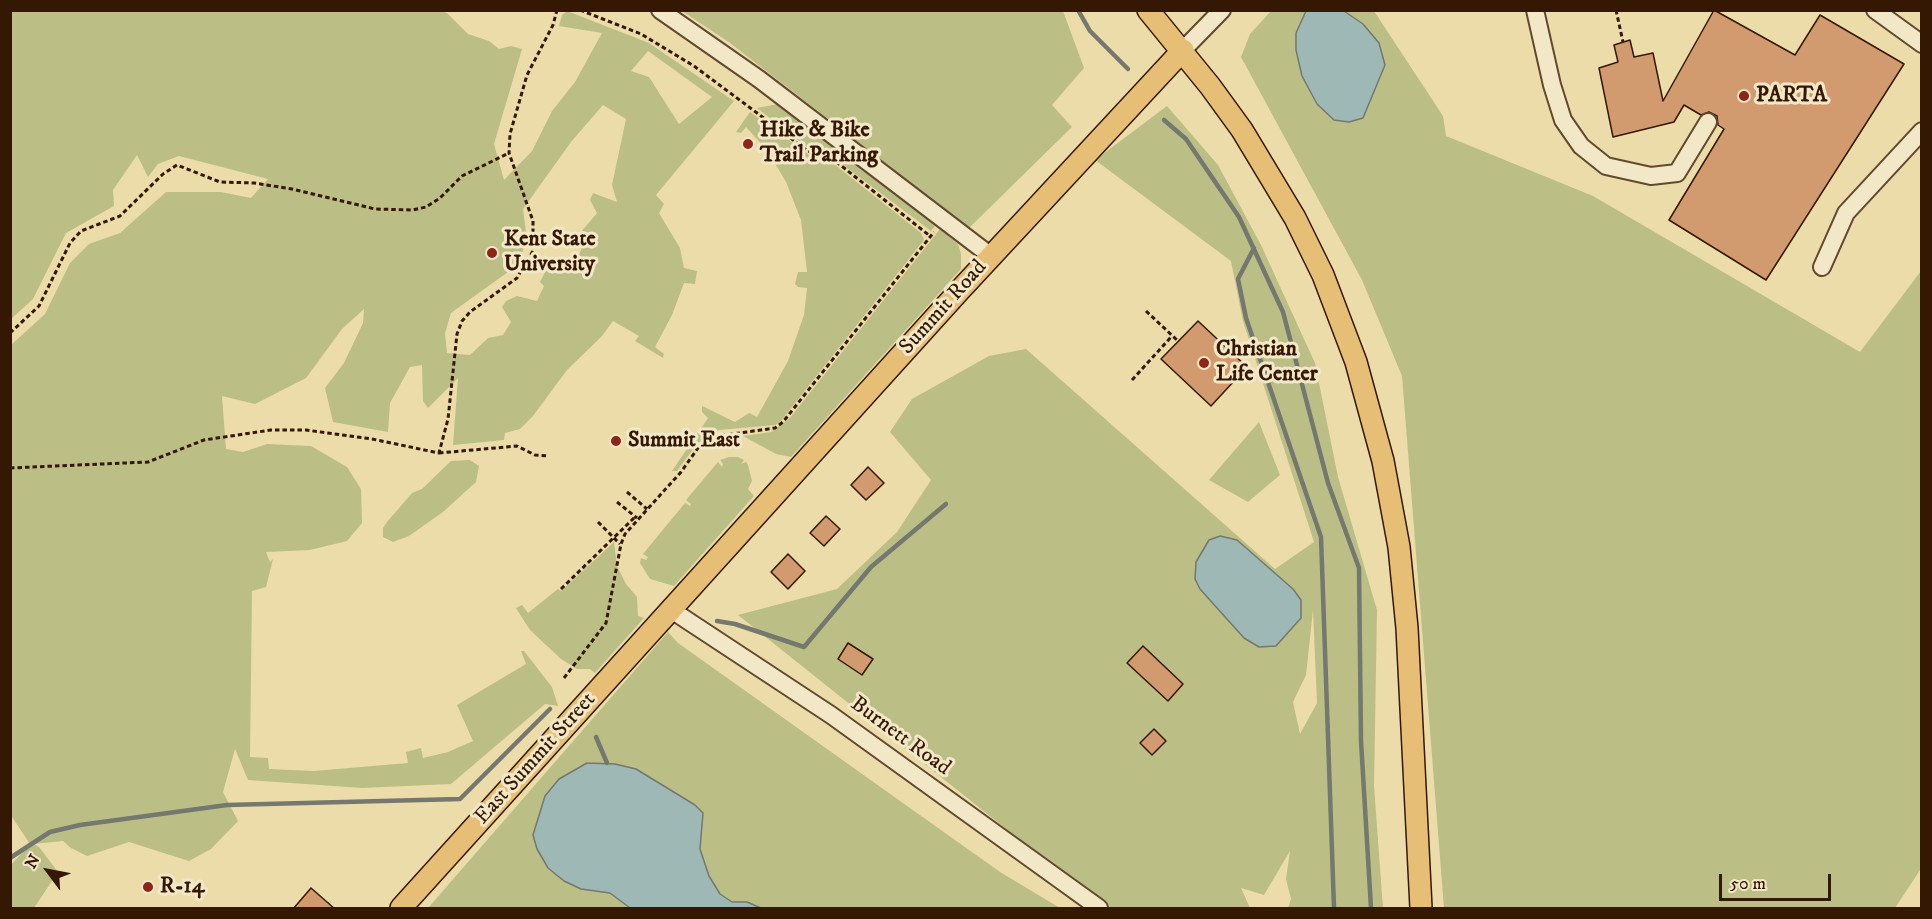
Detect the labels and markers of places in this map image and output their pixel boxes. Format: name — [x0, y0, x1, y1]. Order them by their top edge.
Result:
place label: PARTA — [1756, 83, 1827, 109]
marker: PARTA — [1737, 89, 1751, 103]
place label: Hike & Bike Trail Parking — [760, 118, 878, 170]
marker: Hike & Bike Trail Parking — [741, 137, 755, 151]
place label: Kent State University — [504, 227, 596, 278]
marker: Kent State University — [485, 246, 499, 260]
place label: Christian Life Center — [1216, 337, 1318, 388]
marker: Christian Life Center — [1197, 356, 1211, 370]
place label: Summit East — [628, 428, 740, 454]
marker: Summit East — [609, 434, 623, 448]
place label: R-14 — [160, 874, 204, 900]
marker: R-14 — [141, 880, 155, 894]

